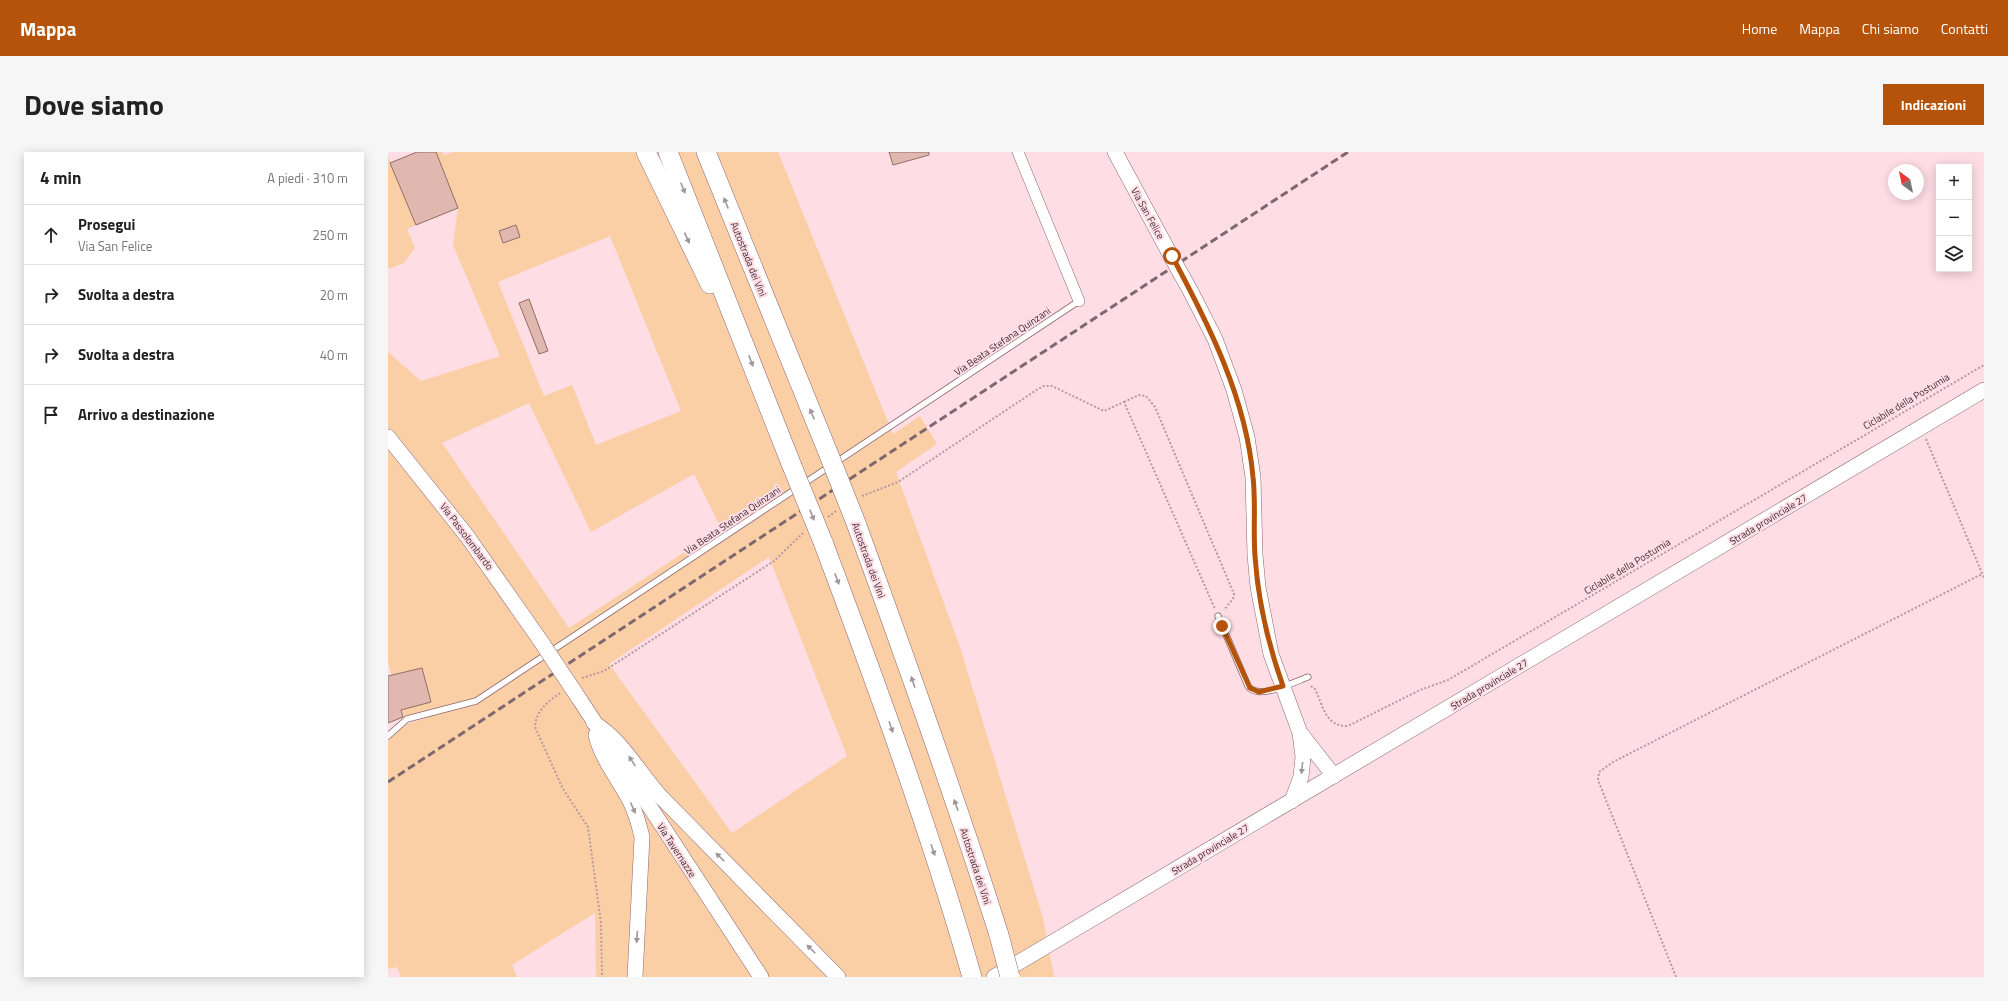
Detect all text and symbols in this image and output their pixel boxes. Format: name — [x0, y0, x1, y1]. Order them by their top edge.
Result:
text: Mappa — [20, 14, 76, 43]
text: Home — [1742, 18, 1777, 39]
text: Mappa — [1799, 18, 1840, 39]
text: Chi siamo — [1862, 18, 1919, 39]
text: Contatti — [1941, 18, 1988, 39]
text: Dove siamo — [24, 83, 164, 126]
button: Indicazioni — [1883, 84, 1984, 125]
north arrow — [1888, 164, 1924, 200]
map controls — [1936, 164, 1972, 272]
button: + — [1936, 164, 1972, 200]
text: 4 min — [40, 165, 81, 191]
text: A piedi · 310 m — [267, 168, 348, 188]
one-way arrow — [680, 183, 686, 195]
street label: Via San Felice — [1127, 185, 1168, 242]
one-way arrow — [723, 196, 729, 208]
button: − — [1936, 200, 1972, 236]
text: Prosegui — [78, 213, 135, 236]
street label: Autostrada dei Vini — [727, 220, 770, 299]
icon: ahead — [40, 224, 62, 246]
text: 250 m — [312, 225, 348, 245]
one-way arrow — [684, 232, 690, 244]
text: Via San Felice — [78, 236, 152, 256]
button: layers — [1936, 236, 1972, 272]
route start — [1163, 247, 1181, 265]
text: Svolta a destra — [78, 283, 175, 306]
icon: right — [40, 284, 62, 306]
text: 20 m — [320, 285, 348, 305]
street label: Via Beata Stefana Quinzani — [951, 303, 1054, 379]
text: Svolta a destra — [78, 343, 175, 366]
icon: right — [40, 344, 62, 366]
text: 40 m — [320, 345, 348, 365]
one-way arrow — [749, 356, 755, 368]
street label: Ciclabile della Postumia — [1860, 370, 1952, 433]
text: Arrivo a destinazione — [78, 403, 215, 426]
icon: arrive — [40, 404, 62, 426]
one-way arrow — [809, 407, 815, 419]
street label: Via Beata Stefana Quinzani — [681, 482, 784, 558]
street label: Strada provinciale 27 — [1727, 490, 1810, 549]
street label: Via Passolombardo — [436, 500, 497, 573]
one-way arrow — [810, 510, 816, 522]
street label: Autostrada dei Vini — [848, 520, 889, 600]
street label: Ciclabile della Postumia — [1581, 535, 1673, 598]
one-way arrow — [834, 573, 840, 585]
route end — [1213, 617, 1231, 635]
street label: Strada provinciale 27 — [1448, 655, 1531, 714]
one-way arrow — [910, 675, 916, 687]
one-way arrow — [888, 722, 894, 734]
one-way arrow — [628, 756, 636, 766]
one-way arrow — [1299, 762, 1305, 774]
one-way arrow — [953, 798, 959, 810]
one-way arrow — [630, 802, 636, 814]
street label: Via Tavernazze — [653, 820, 700, 880]
street label: Strada provinciale 27 — [1169, 820, 1252, 879]
street label: Autostrada dei Vini — [956, 826, 995, 906]
one-way arrow — [931, 845, 937, 857]
one-way arrow — [715, 852, 725, 862]
one-way arrow — [634, 931, 641, 943]
one-way arrow — [806, 944, 816, 954]

